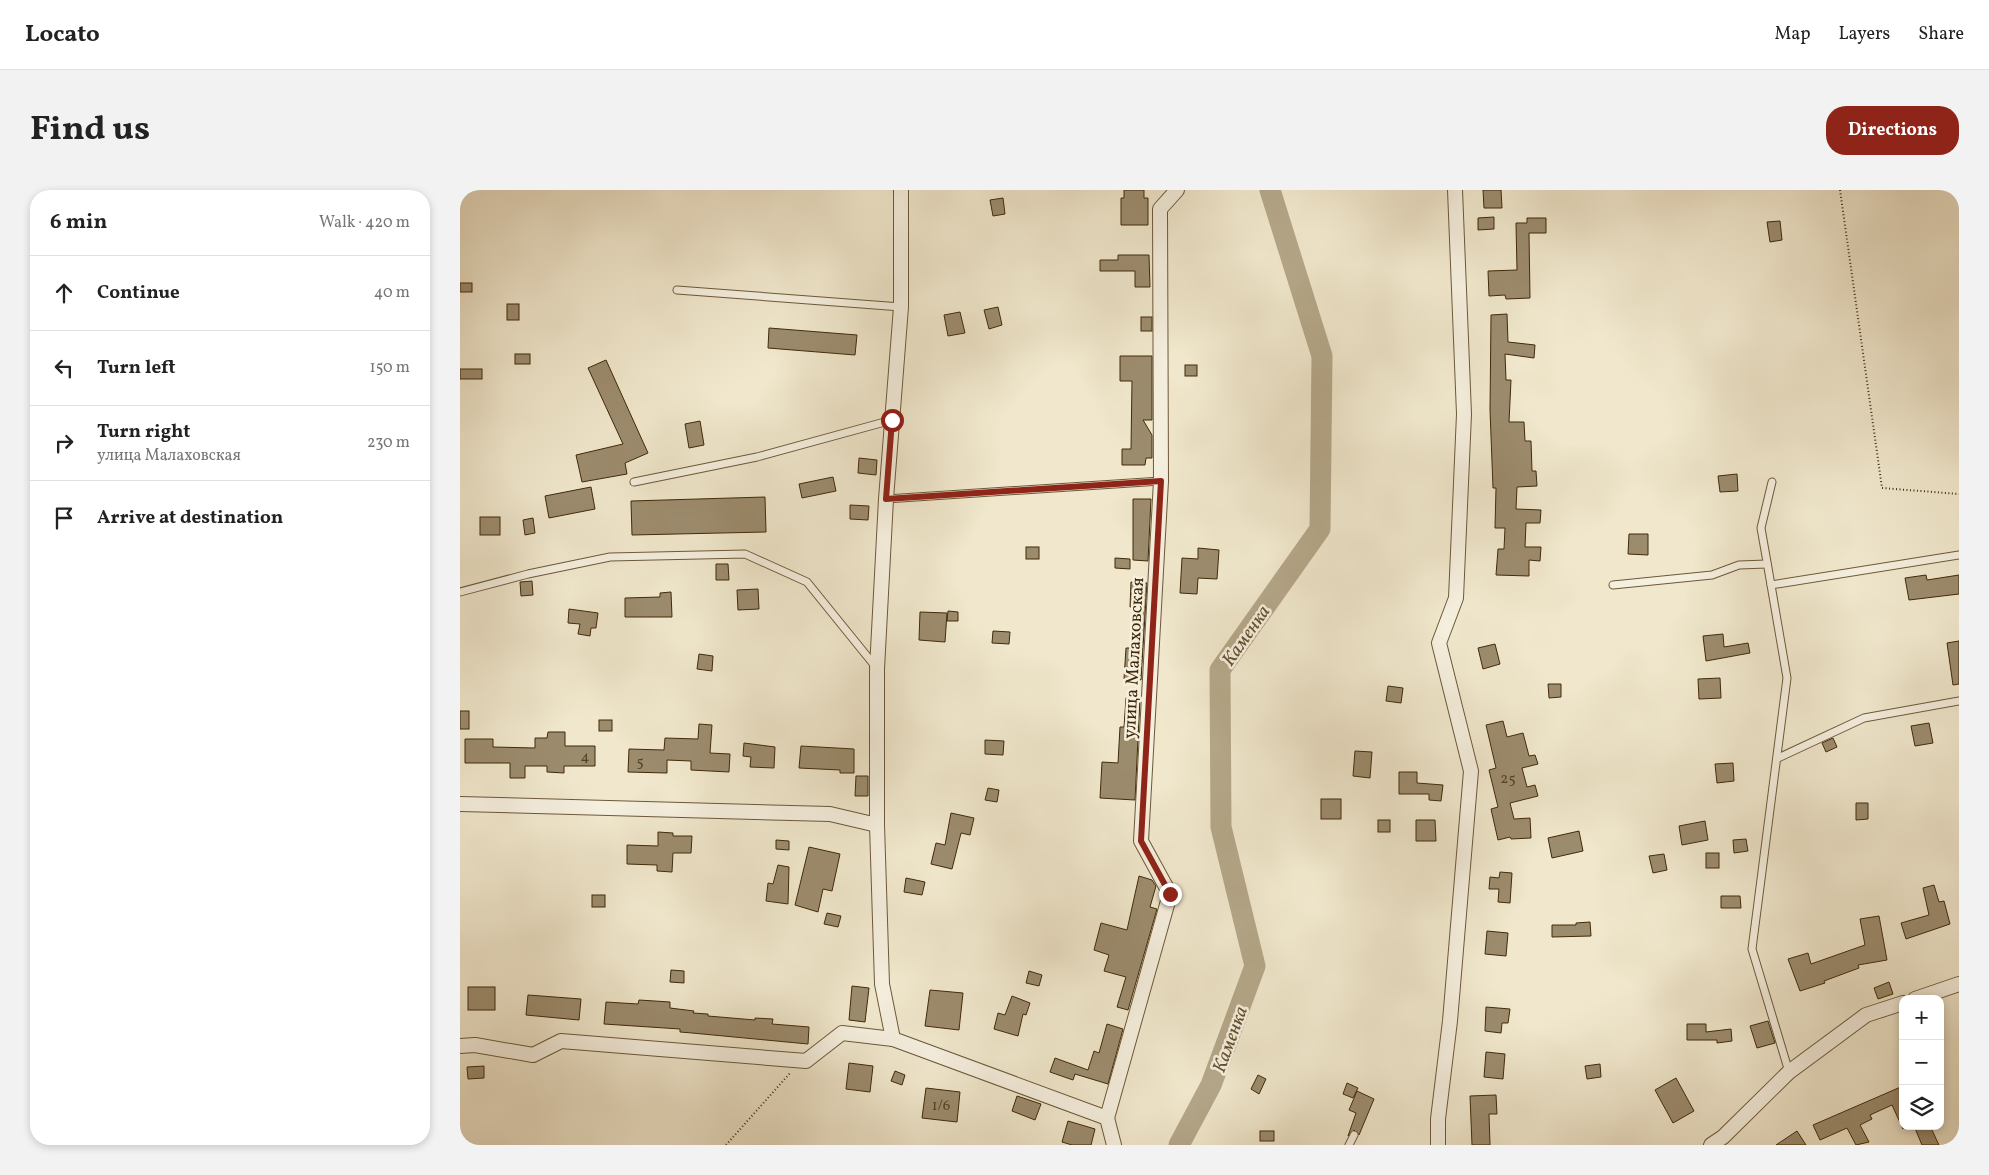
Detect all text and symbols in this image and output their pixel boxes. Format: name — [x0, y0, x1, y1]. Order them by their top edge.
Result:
text: Locato — [25, 18, 100, 52]
text: Map — [1774, 22, 1810, 47]
text: Layers — [1838, 22, 1890, 47]
text: Share — [1918, 22, 1964, 47]
text: Find us — [30, 106, 150, 154]
button: Directions — [1826, 106, 1959, 155]
text: 6 min — [50, 208, 107, 237]
text: Walk · 420 m — [319, 212, 410, 234]
icon: ahead — [50, 279, 78, 307]
text: Continue — [97, 280, 180, 306]
text: 40 m — [374, 282, 410, 304]
icon: left — [50, 354, 78, 382]
text: Turn left — [97, 355, 176, 381]
text: 150 m — [369, 357, 410, 379]
route start — [881, 409, 904, 432]
text: Turn right — [97, 419, 190, 445]
icon: right — [50, 429, 78, 457]
text: 230 m — [367, 432, 410, 454]
text: улица Малаховская — [97, 445, 241, 467]
icon: arrive — [50, 504, 78, 532]
text: Arrive at destination — [97, 505, 283, 531]
street label: улица Малаховская — [1118, 577, 1151, 739]
water label: Каменка — [1216, 600, 1277, 672]
house number: 4 — [581, 747, 590, 768]
house number: 5 — [636, 752, 644, 773]
house number: 25 — [1500, 769, 1516, 790]
route end — [1159, 883, 1182, 906]
map controls — [1899, 995, 1944, 1130]
button: + — [1899, 995, 1944, 1040]
water label: Каменка — [1207, 1003, 1255, 1076]
button: − — [1899, 1040, 1944, 1085]
button: layers — [1899, 1085, 1944, 1130]
house number: 1/6 — [932, 1096, 950, 1117]

